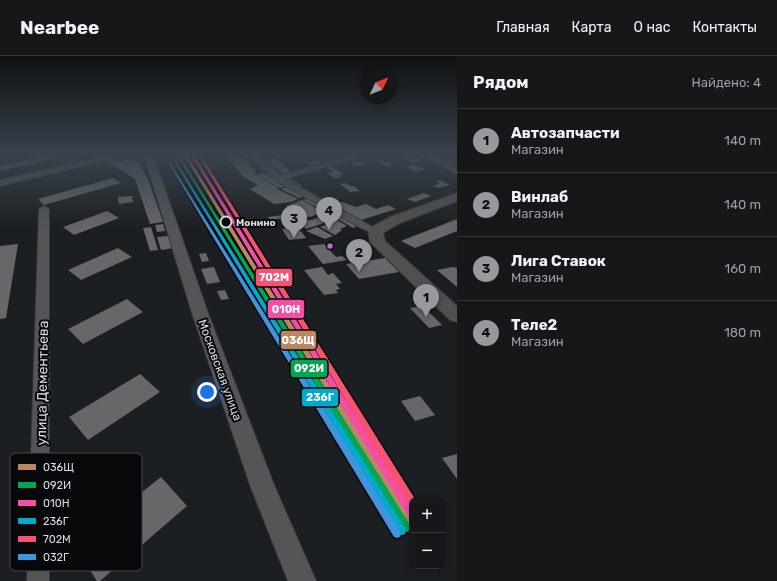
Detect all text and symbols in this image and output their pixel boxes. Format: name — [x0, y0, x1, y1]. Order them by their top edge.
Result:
text: Nearbee — [20, 16, 99, 39]
text: Главная — [496, 19, 550, 36]
text: Карта — [572, 19, 612, 36]
text: О нас — [634, 19, 670, 36]
text: Контакты — [692, 19, 757, 36]
north arrow — [361, 68, 397, 104]
text: Рядом — [473, 72, 529, 92]
text: Найдено: 4 — [692, 75, 761, 90]
text: Автозапчасти — [511, 124, 619, 142]
text: 1 — [483, 133, 489, 148]
text: 140 m — [724, 133, 761, 148]
text: Магазин — [511, 142, 564, 157]
text: Винлаб — [511, 188, 568, 206]
pin: 4 — [316, 197, 342, 230]
text: 2 — [482, 197, 490, 212]
text: 140 m — [724, 197, 761, 212]
pin: 3 — [281, 205, 307, 238]
text: Магазин — [511, 206, 564, 221]
marker: Монино — [219, 215, 233, 229]
place label: Монино — [236, 217, 276, 229]
pin: 2 — [346, 239, 372, 272]
unlabelled marker — [325, 241, 335, 251]
text: Лига Ставок — [511, 252, 606, 270]
text: 3 — [482, 261, 490, 276]
text: 160 m — [725, 261, 761, 276]
line badge: 702М — [255, 268, 293, 287]
text: Магазин — [511, 270, 564, 285]
text: 702М — [259, 271, 289, 284]
pin: 1 — [413, 284, 439, 317]
line badge: 010Н — [267, 299, 305, 319]
text: 010Н — [272, 303, 300, 316]
text: Теле2 — [511, 316, 557, 334]
street label: Московская улица — [195, 318, 245, 422]
street label: улица Дементьева — [33, 320, 52, 446]
text: 4 — [482, 325, 490, 340]
text: 180 m — [724, 325, 761, 340]
line badge: 036Щ — [280, 330, 317, 350]
text: 036Щ — [281, 334, 315, 347]
text: Магазин — [511, 334, 564, 349]
line badge: 092И — [290, 359, 328, 378]
text: 092И — [294, 362, 324, 375]
your location — [197, 382, 217, 402]
line badge: 236Г — [301, 388, 339, 407]
text: 236Г — [306, 391, 335, 404]
legend — [10, 453, 142, 571]
text: 036Щ — [43, 461, 74, 474]
text: 092И — [43, 479, 71, 492]
text: 010Н — [43, 497, 70, 510]
map controls — [409, 497, 445, 569]
button: + — [409, 497, 445, 533]
text: 236Г — [43, 515, 69, 528]
text: 702М — [43, 533, 71, 546]
button: − — [409, 533, 445, 569]
text: 032Г — [43, 551, 69, 564]

